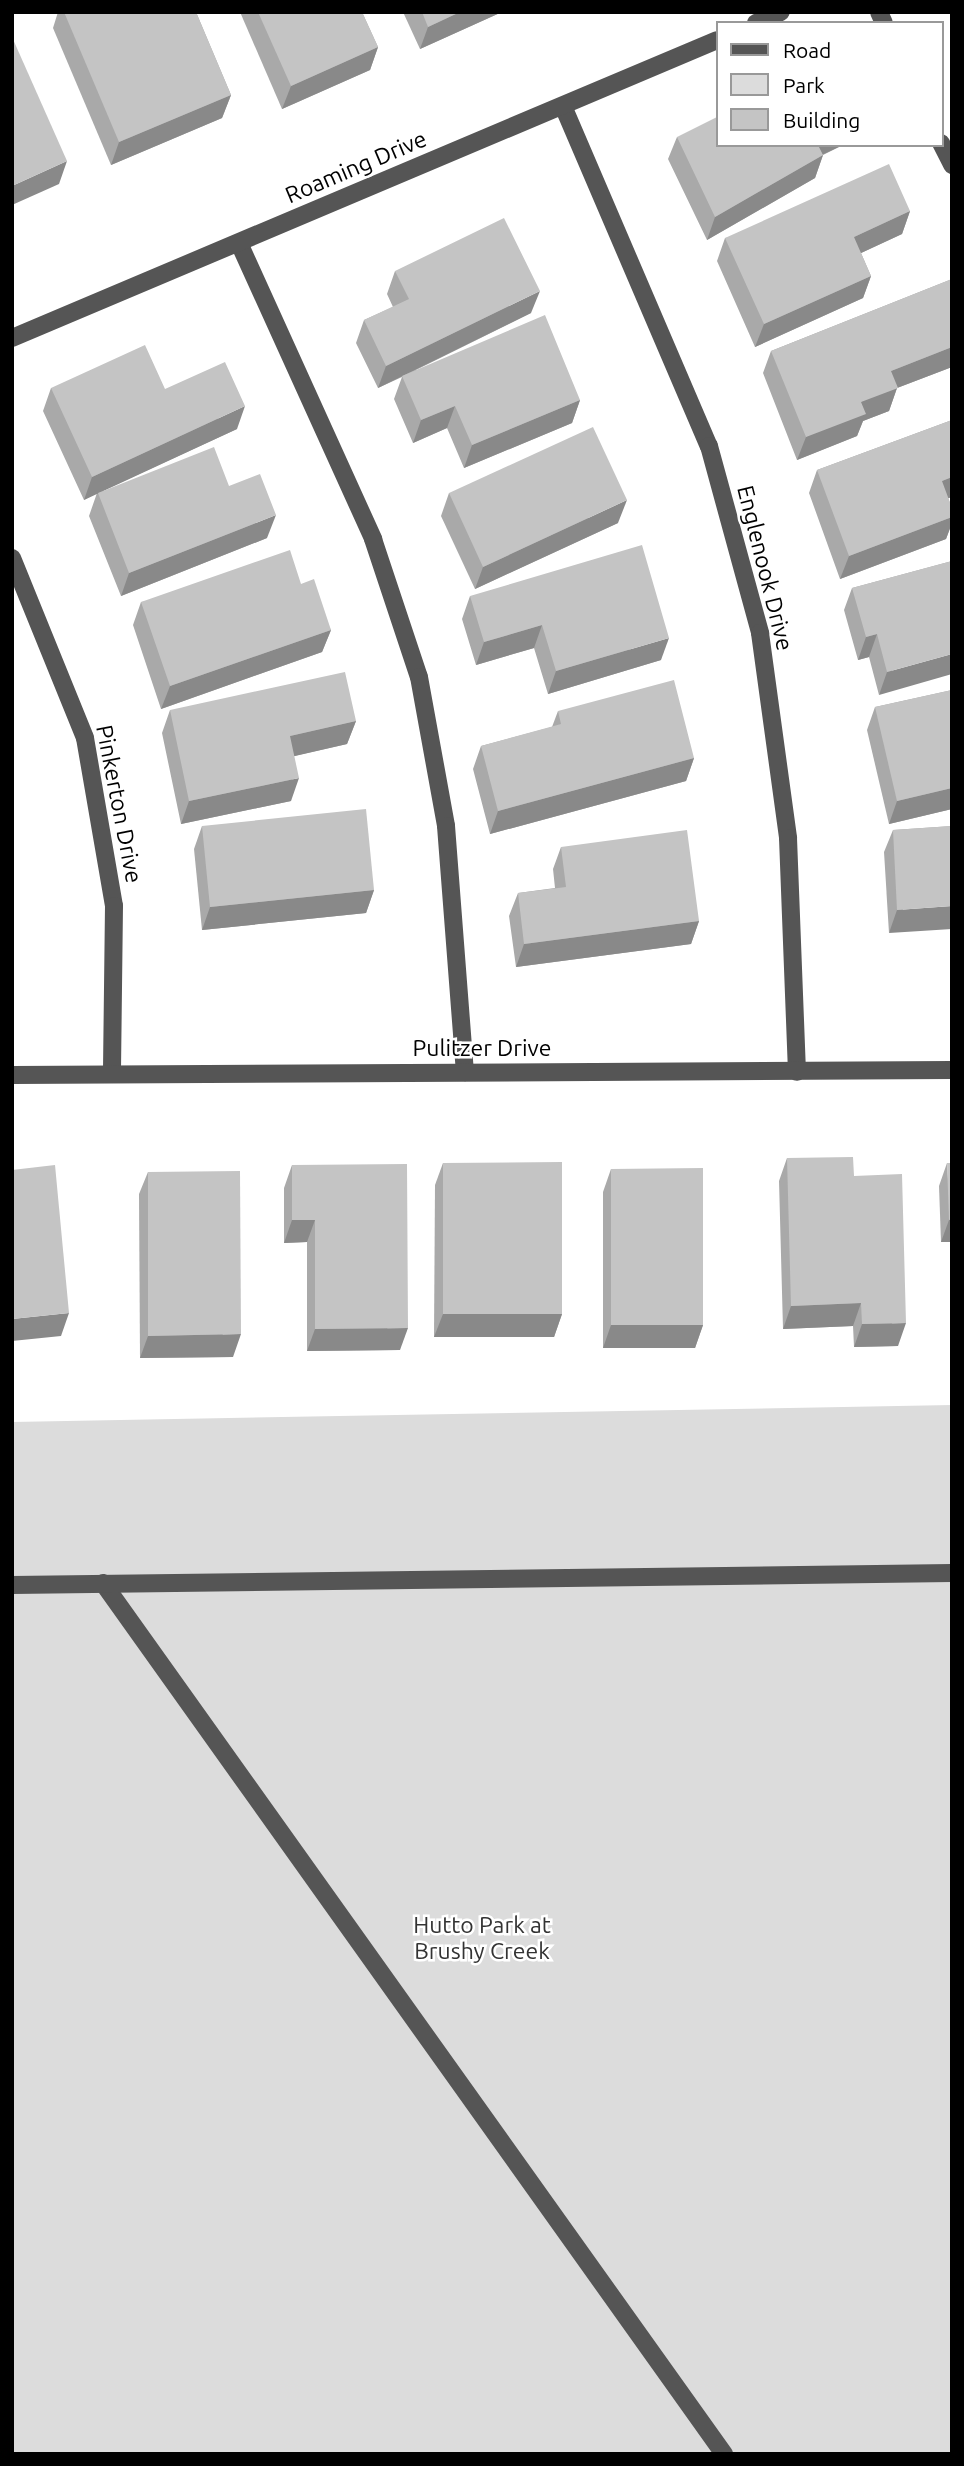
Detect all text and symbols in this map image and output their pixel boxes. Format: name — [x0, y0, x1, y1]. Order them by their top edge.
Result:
legend — [716, 21, 943, 147]
text: Road — [783, 38, 831, 62]
text: Park — [783, 73, 825, 97]
text: Building — [783, 108, 860, 132]
street label: Roaming Drive — [281, 125, 431, 209]
street label: Englenook Drive — [731, 483, 799, 653]
street label: Pinkerton Drive — [90, 723, 148, 885]
street label: Pulitzer Drive — [413, 1034, 551, 1062]
park label: Hutto Park at Brushy Creek — [413, 1911, 551, 1965]

